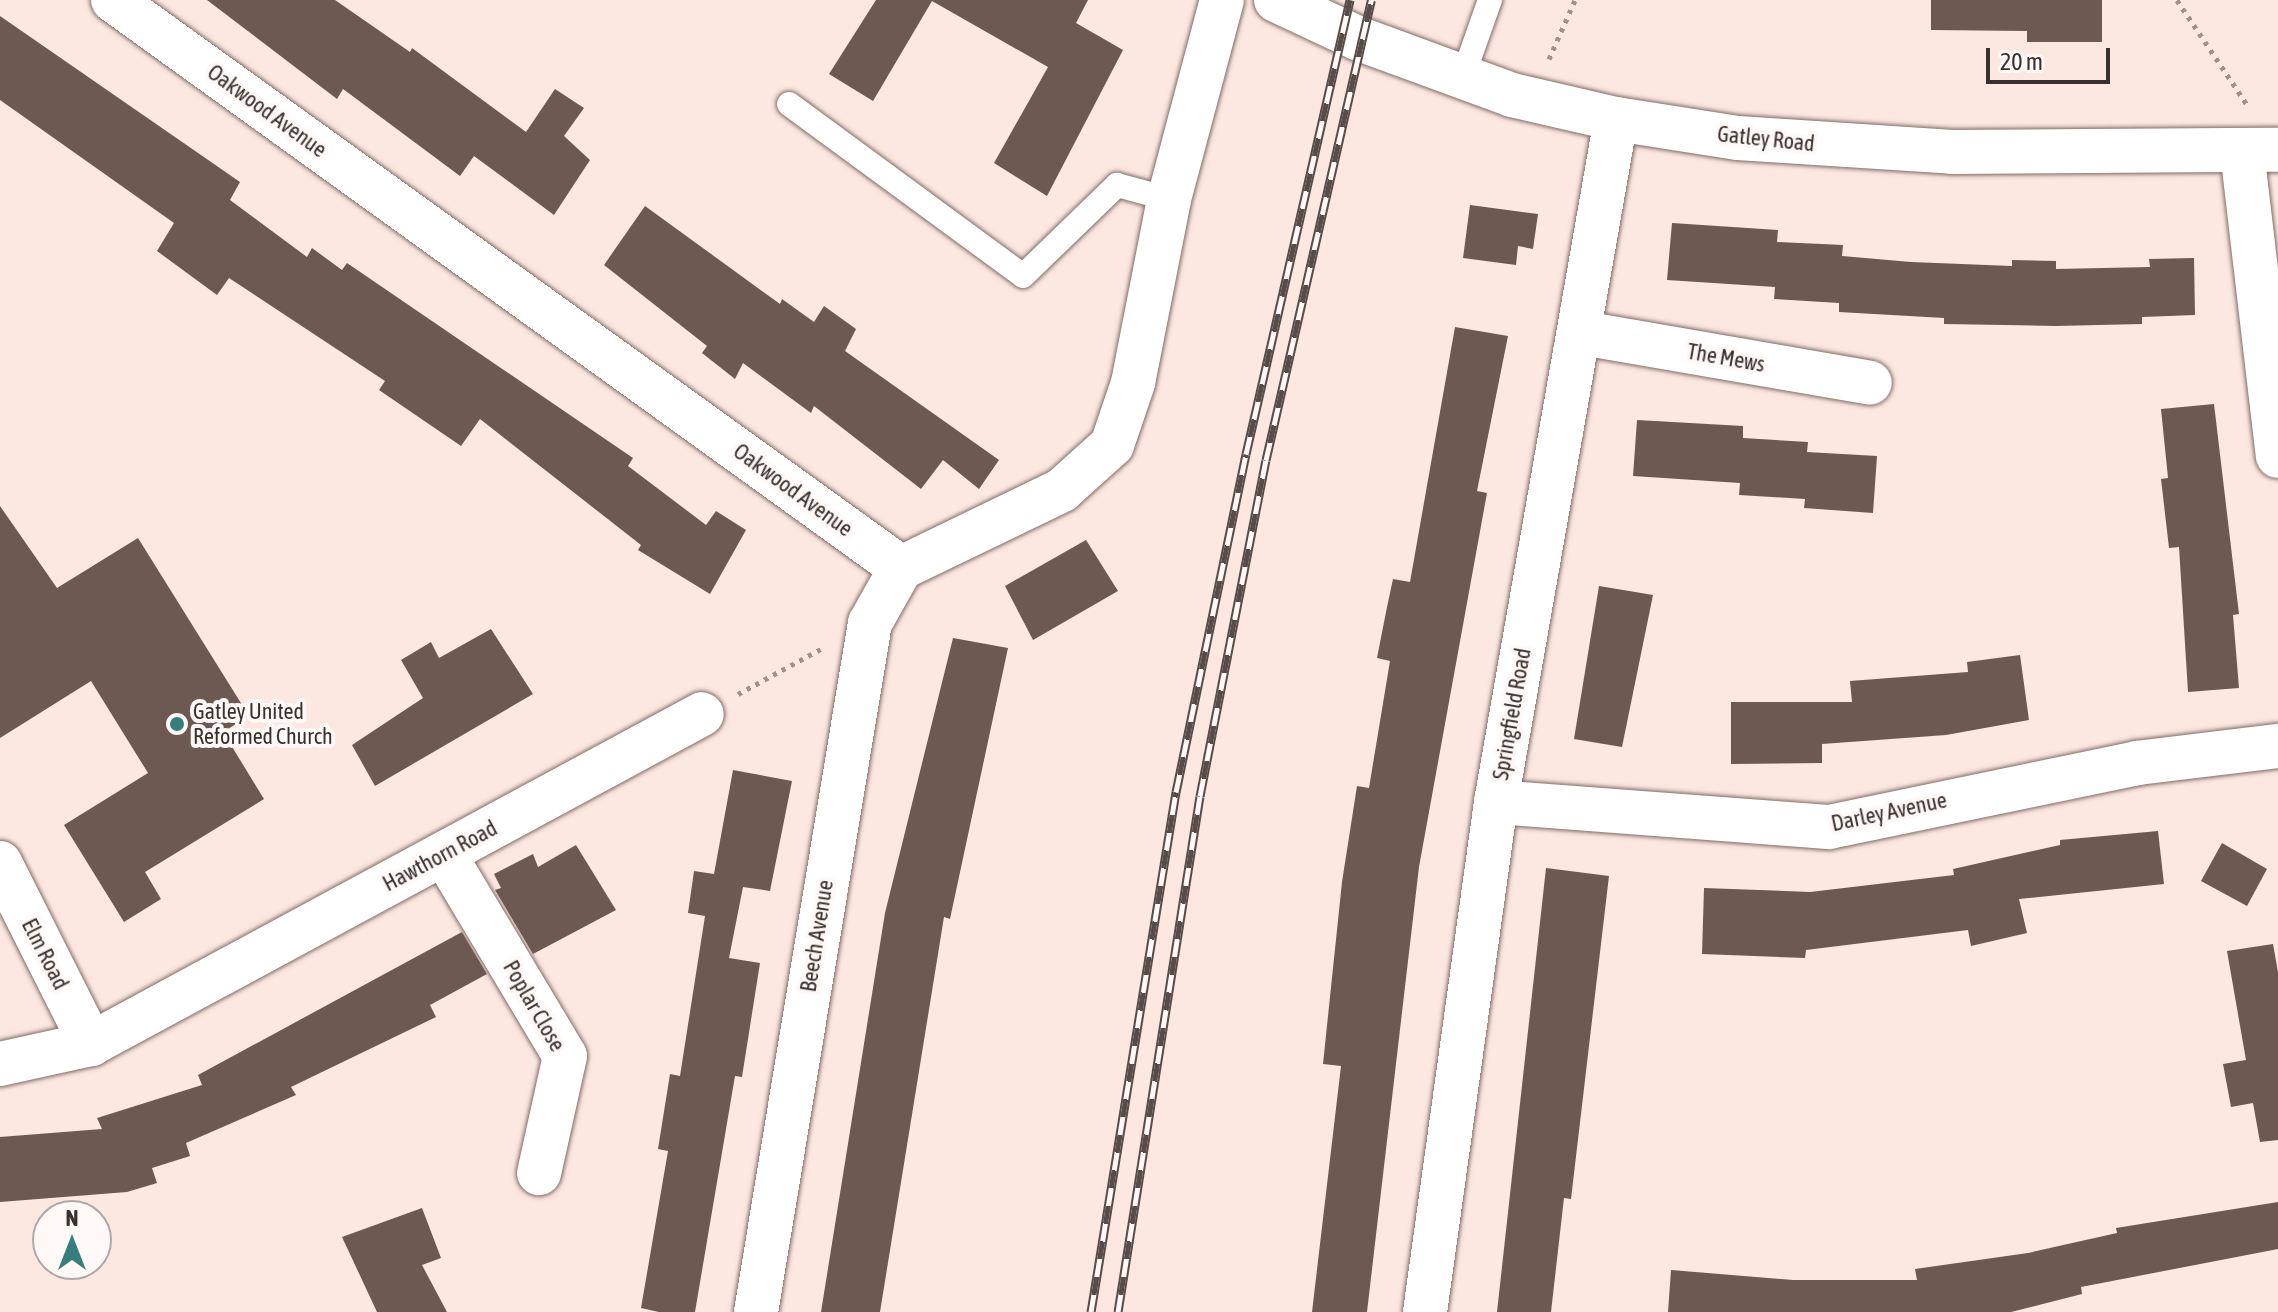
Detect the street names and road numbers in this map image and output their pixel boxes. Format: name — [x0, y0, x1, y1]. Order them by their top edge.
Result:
street label: Oakwood Avenue — [202, 59, 332, 163]
street label: Gatley Road — [1716, 121, 1816, 157]
street label: The Mews — [1685, 338, 1767, 378]
street label: Oakwood Avenue — [728, 438, 858, 542]
street label: Springfield Road — [1487, 646, 1537, 782]
street label: Darley Avenue — [1829, 787, 1949, 837]
street label: Hawthorn Road — [378, 815, 502, 897]
street label: Beech Avenue — [795, 878, 839, 994]
street label: Elm Road — [16, 914, 74, 994]
street label: Poplar Close — [497, 956, 571, 1056]

